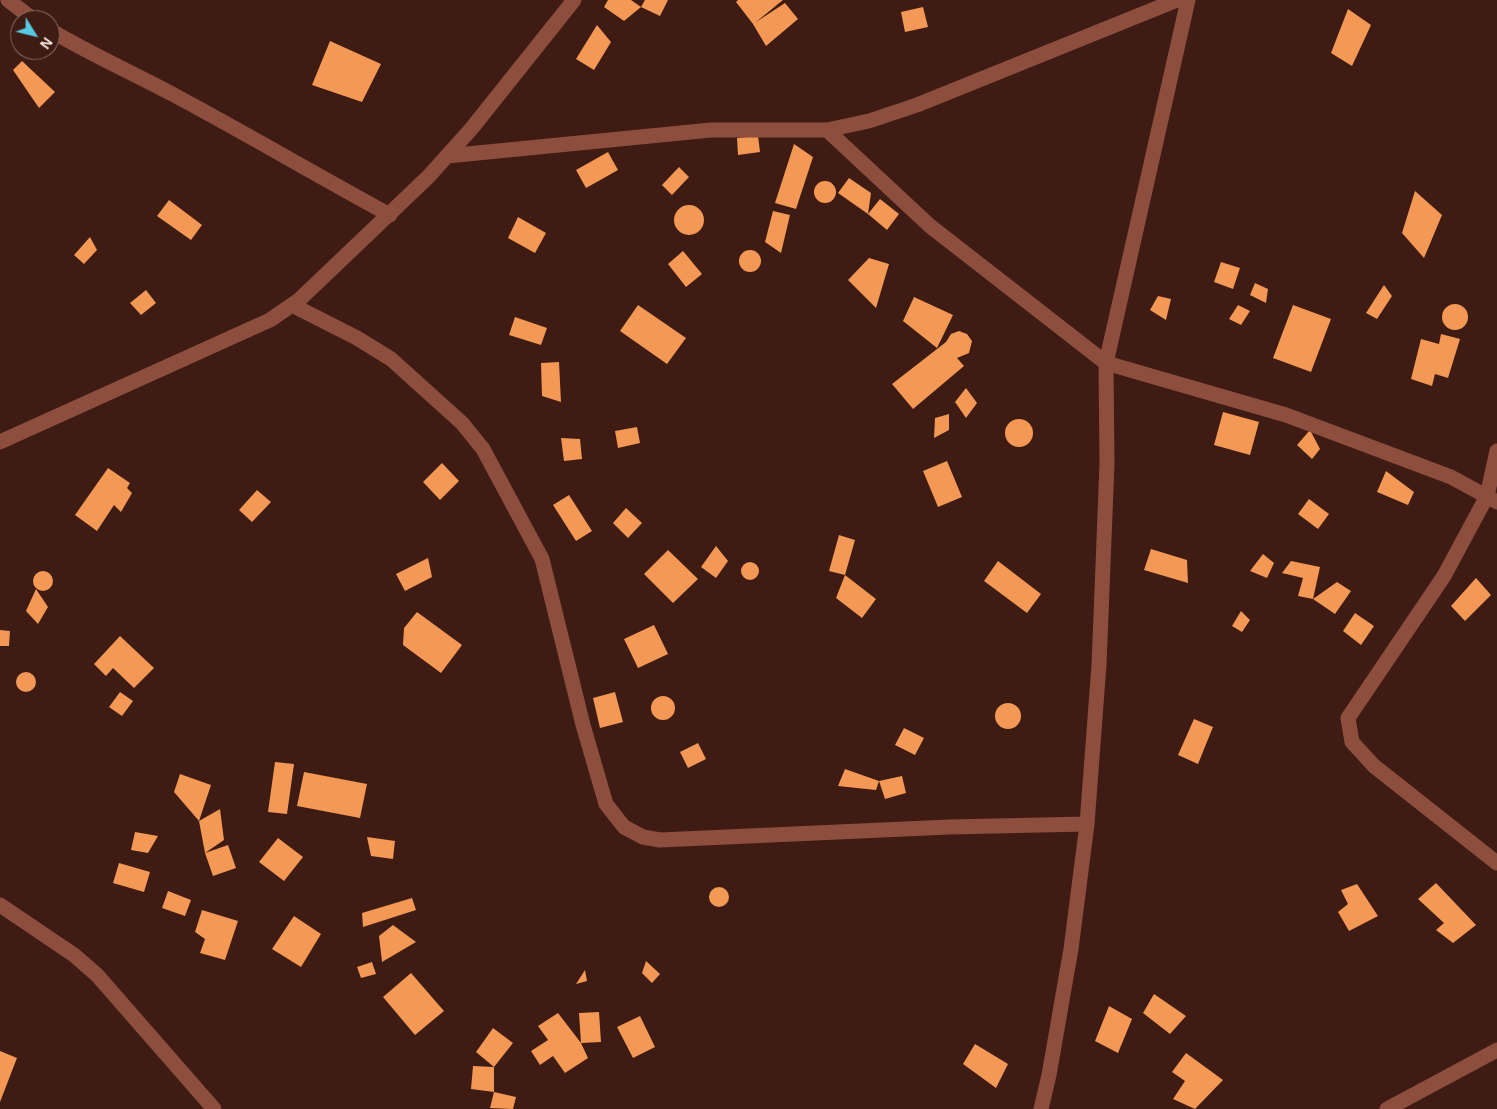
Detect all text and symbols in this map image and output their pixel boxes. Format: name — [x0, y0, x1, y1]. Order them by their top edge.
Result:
north arrow — [10, 10, 60, 60]
text: N — [37, 34, 56, 52]

